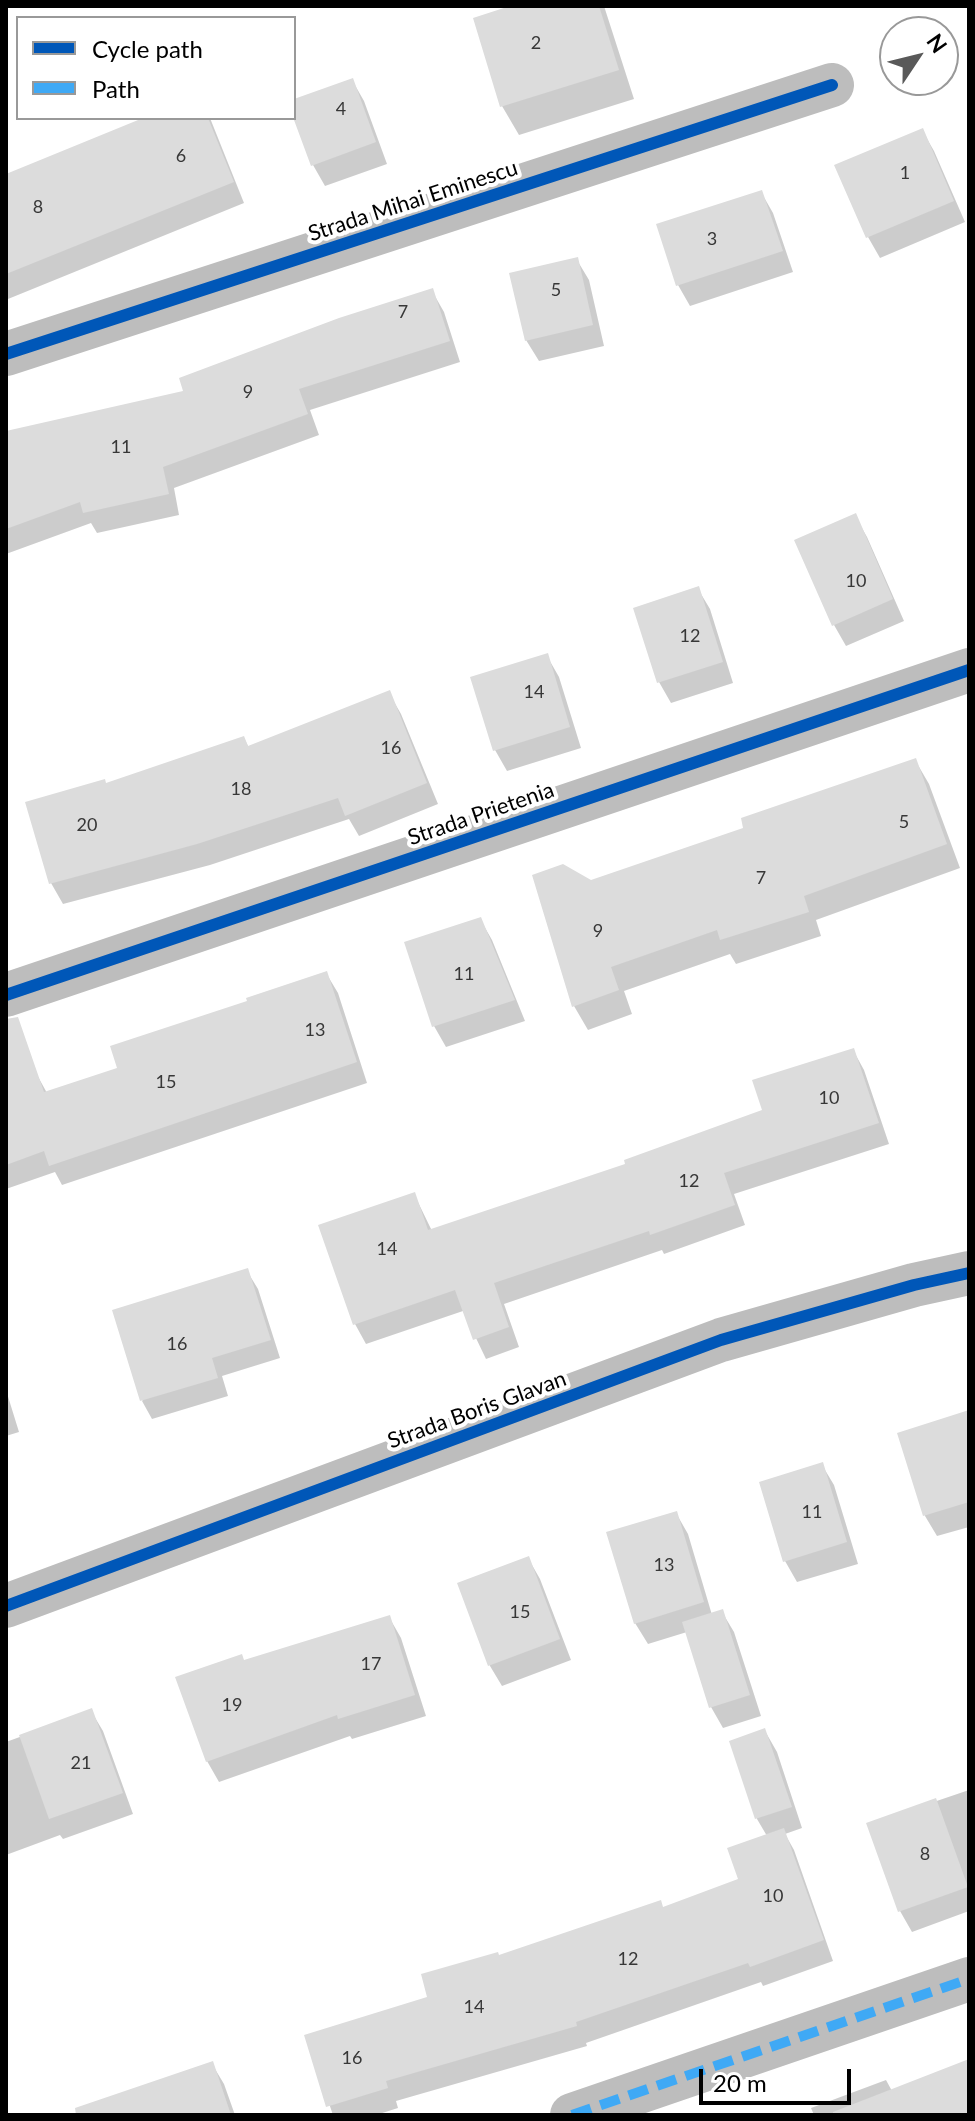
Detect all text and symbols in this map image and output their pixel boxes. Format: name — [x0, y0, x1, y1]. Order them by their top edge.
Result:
legend — [16, 16, 296, 120]
north arrow — [879, 16, 959, 96]
text: N — [922, 28, 953, 58]
house number: 2 — [531, 32, 541, 54]
text: Cycle path — [92, 34, 203, 63]
text: Path — [92, 74, 140, 103]
house number: 4 — [336, 98, 346, 120]
house number: 6 — [176, 145, 186, 167]
street label: Strada Mihai Eminescu — [305, 155, 521, 247]
house number: 1 — [900, 162, 910, 184]
house number: 8 — [33, 196, 43, 218]
house number: 3 — [707, 228, 717, 250]
house number: 5 — [551, 279, 561, 301]
house number: 7 — [398, 301, 408, 323]
house number: 9 — [243, 381, 253, 403]
house number: 11 — [111, 436, 131, 458]
house number: 10 — [846, 570, 866, 592]
house number: 12 — [680, 625, 700, 647]
house number: 14 — [524, 681, 544, 703]
house number: 16 — [381, 737, 401, 759]
street label: Strada Prietenia — [404, 777, 558, 851]
house number: 18 — [231, 778, 251, 800]
house number: 5 — [899, 811, 909, 833]
house number: 20 — [77, 814, 97, 836]
house number: 7 — [756, 867, 766, 889]
house number: 9 — [593, 920, 603, 942]
house number: 11 — [454, 963, 474, 985]
house number: 13 — [305, 1019, 325, 1041]
house number: 15 — [156, 1071, 176, 1093]
house number: 10 — [819, 1087, 839, 1109]
house number: 12 — [679, 1170, 699, 1192]
house number: 14 — [377, 1238, 397, 1260]
house number: 16 — [167, 1333, 187, 1355]
street label: Strada Boris Glavan — [384, 1365, 570, 1455]
house number: 11 — [802, 1501, 822, 1523]
house number: 13 — [654, 1554, 674, 1576]
house number: 15 — [510, 1601, 530, 1623]
house number: 17 — [361, 1653, 381, 1675]
house number: 19 — [222, 1694, 242, 1716]
house number: 21 — [71, 1752, 91, 1774]
house number: 8 — [920, 1843, 930, 1865]
house number: 10 — [763, 1885, 783, 1907]
house number: 12 — [618, 1948, 638, 1970]
house number: 14 — [464, 1996, 484, 2018]
house number: 16 — [342, 2047, 362, 2069]
scale bar — [703, 2053, 855, 2103]
text: 20 m — [713, 2068, 767, 2097]

